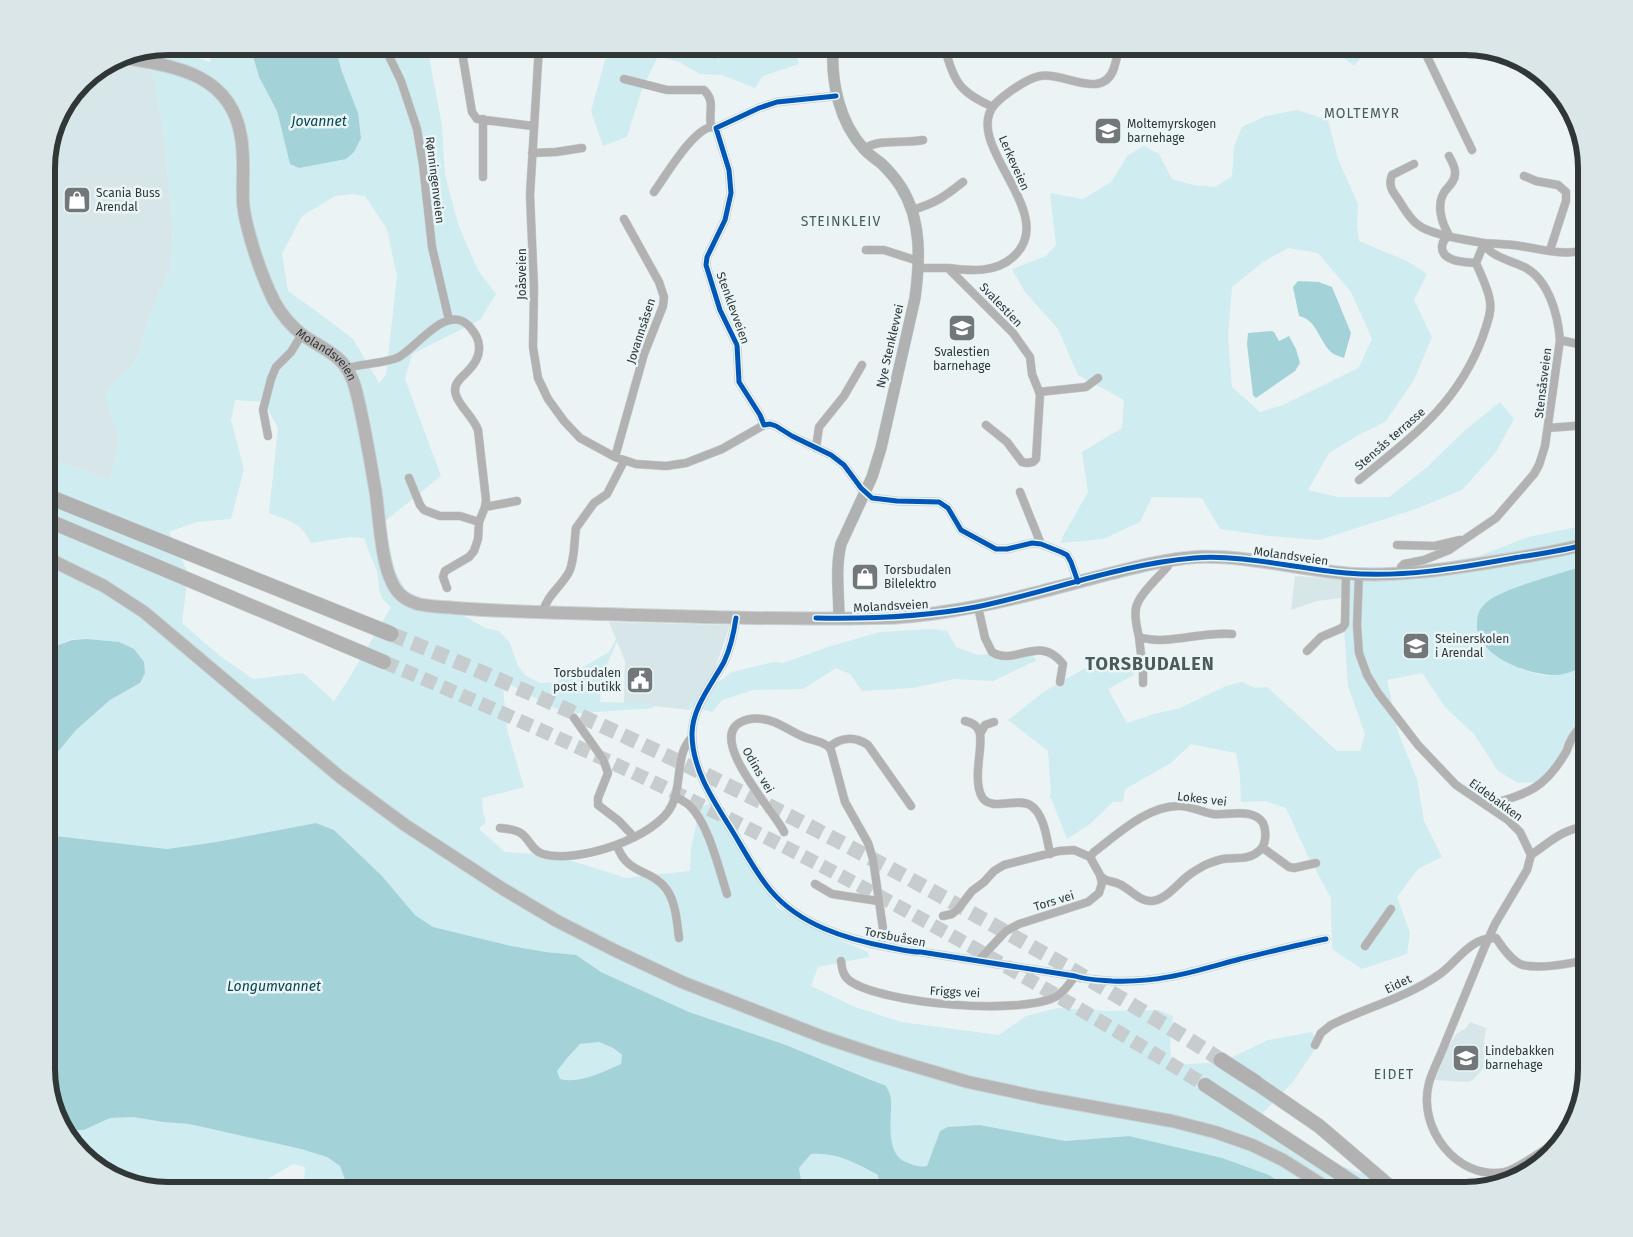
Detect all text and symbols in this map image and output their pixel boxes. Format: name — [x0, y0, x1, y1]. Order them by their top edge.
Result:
district label: MOLTEMYR — [1324, 105, 1400, 122]
water label: Jovannet — [290, 113, 347, 130]
school or university icon: Moltemyrskogen barnehage — [1093, 116, 1123, 146]
place label: Moltemyrskogen barnehage — [1127, 117, 1216, 145]
street label: Lerkeveien — [996, 133, 1032, 193]
street label: Rønningenveien — [423, 136, 447, 224]
shop icon: Scania Buss Arendal — [62, 185, 92, 215]
place label: Scania Buss Arendal — [96, 186, 161, 214]
district label: STEINKLEIV — [801, 213, 881, 230]
street label: Joåsveien — [515, 248, 529, 300]
street label: Stenklevveien — [713, 270, 753, 346]
street label: Svalestien — [977, 280, 1025, 330]
street label: Jovannsåsen — [624, 297, 658, 365]
street label: Nye Stenklevvei — [874, 303, 906, 389]
school or university icon: Svalestien barnehage — [947, 313, 977, 343]
street label: Molandsveien — [293, 325, 359, 383]
place label: Svalestien barnehage — [933, 345, 991, 373]
street label: Stensåsveien — [1532, 347, 1554, 419]
street label: Stensås terrasse — [1352, 405, 1428, 473]
street label: Molandsveien — [1253, 544, 1329, 568]
shop icon: Torsbudalen Bilelektro — [850, 562, 880, 592]
place label: Torsbudalen Bilelektro — [884, 563, 951, 591]
street label: Molandsveien — [853, 597, 929, 615]
school or university icon: Steinerskolen i Arendal — [1401, 631, 1431, 661]
place label: Steinerskolen i Arendal — [1435, 632, 1509, 660]
district label: TORSBUDALEN — [1085, 653, 1215, 675]
public building icon: Torsbudalen post i butikk — [625, 665, 655, 695]
place label: Torsbudalen post i butikk — [553, 666, 622, 694]
street label: Odins vei — [739, 745, 777, 795]
street label: Eidebakken — [1466, 776, 1526, 824]
street label: Lokes vei — [1176, 789, 1228, 809]
street label: Tors vei — [1032, 888, 1076, 914]
street label: Torsbuåsen — [863, 924, 927, 950]
street label: Eidet — [1382, 971, 1414, 996]
water label: Longumvannet — [227, 978, 321, 995]
street label: Friggs vei — [929, 984, 981, 1000]
school or university icon: Lindebakken barnehage — [1451, 1043, 1481, 1073]
place label: Lindebakken barnehage — [1485, 1044, 1554, 1072]
district label: EIDET — [1374, 1066, 1414, 1083]

